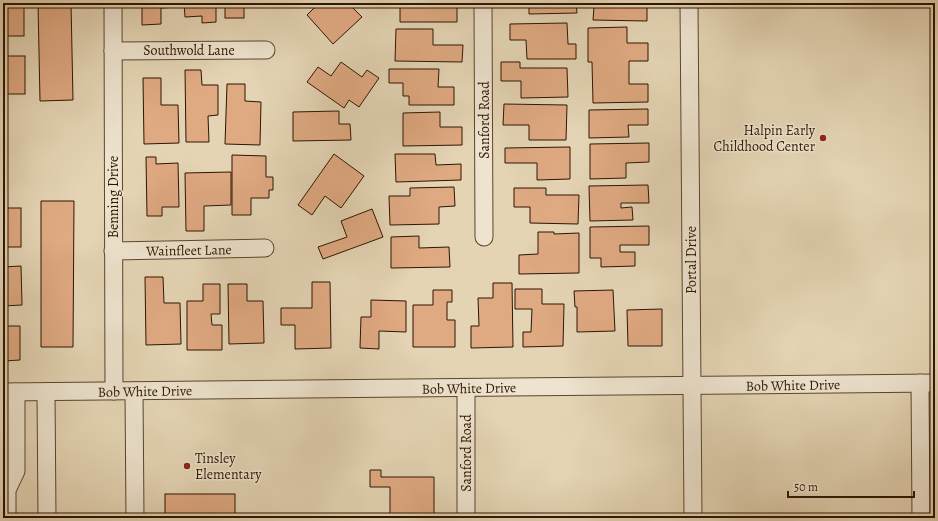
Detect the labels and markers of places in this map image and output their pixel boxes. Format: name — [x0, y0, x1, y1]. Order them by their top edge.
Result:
place label: Halpin Early Childhood Center — [713, 121, 816, 156]
marker: Halpin Early Childhood Center — [818, 133, 828, 143]
place label: Tinsley Elementary — [195, 449, 262, 484]
marker: Tinsley Elementary — [182, 461, 192, 471]

